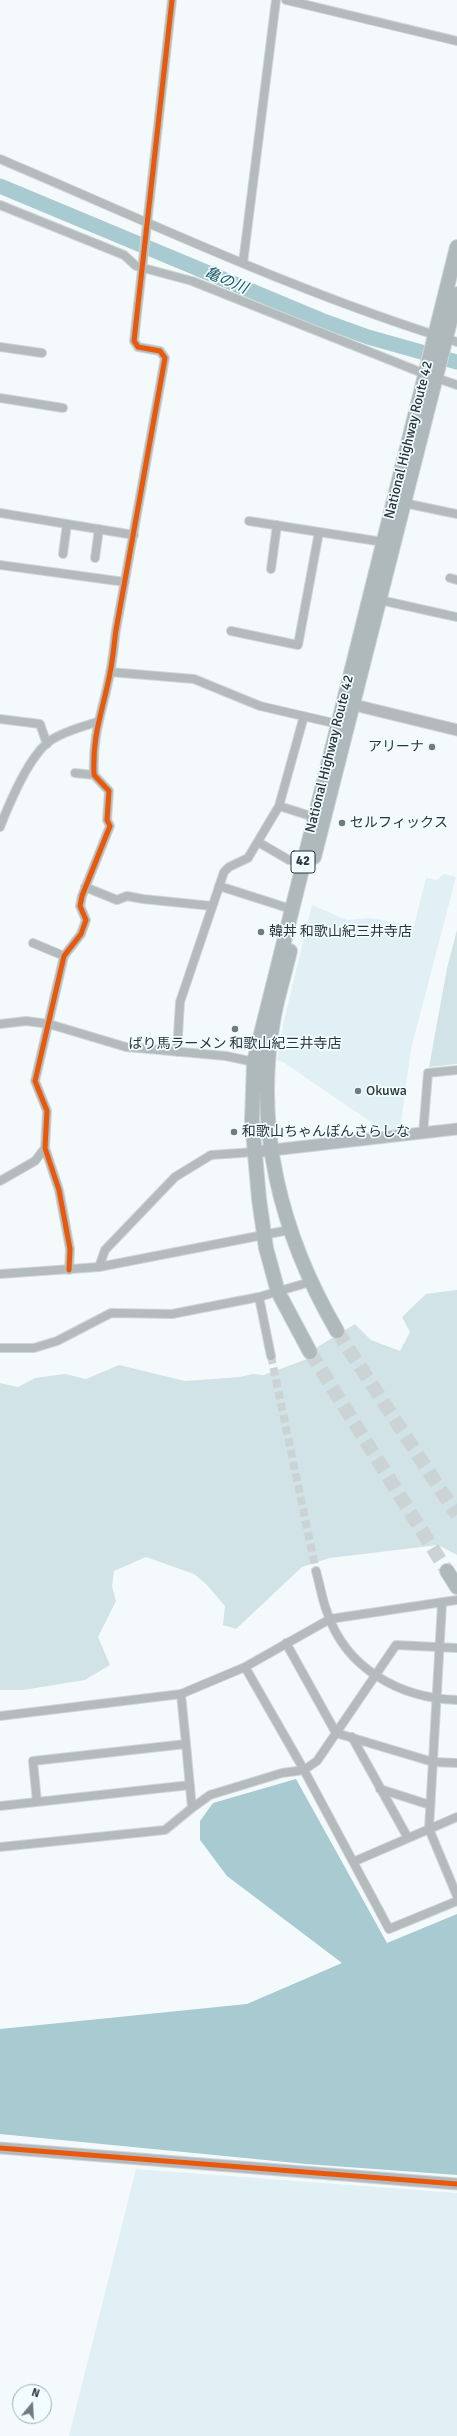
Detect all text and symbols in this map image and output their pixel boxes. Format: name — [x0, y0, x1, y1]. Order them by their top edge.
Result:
water label: 亀の川 — [202, 264, 250, 298]
street label: National Highway Route 42 — [381, 359, 437, 521]
street label: National Highway Route 42 — [302, 673, 358, 835]
place label: アリーナ — [368, 739, 424, 755]
marker: アリーナ — [427, 742, 437, 752]
place label: セルフィックス — [350, 815, 448, 831]
marker: セルフィックス — [337, 818, 347, 828]
road number: 42 — [291, 851, 315, 873]
place label: 韓丼 和歌山紀三井寺店 — [269, 924, 412, 940]
marker: 韓丼 和歌山紀三井寺店 — [256, 927, 266, 937]
marker: ばり馬ラーメン 和歌山紀三井寺店 — [230, 1024, 240, 1034]
place label: ばり馬ラーメン 和歌山紀三井寺店 — [128, 1036, 342, 1052]
place label: Okuwa — [366, 1083, 407, 1099]
marker: Okuwa — [353, 1086, 363, 1096]
place label: 和歌山ちゃんぽんさらしな — [242, 1124, 410, 1140]
marker: 和歌山ちゃんぽんさらしな — [229, 1127, 239, 1137]
north arrow — [12, 2384, 52, 2424]
text: N — [30, 2386, 41, 2400]

